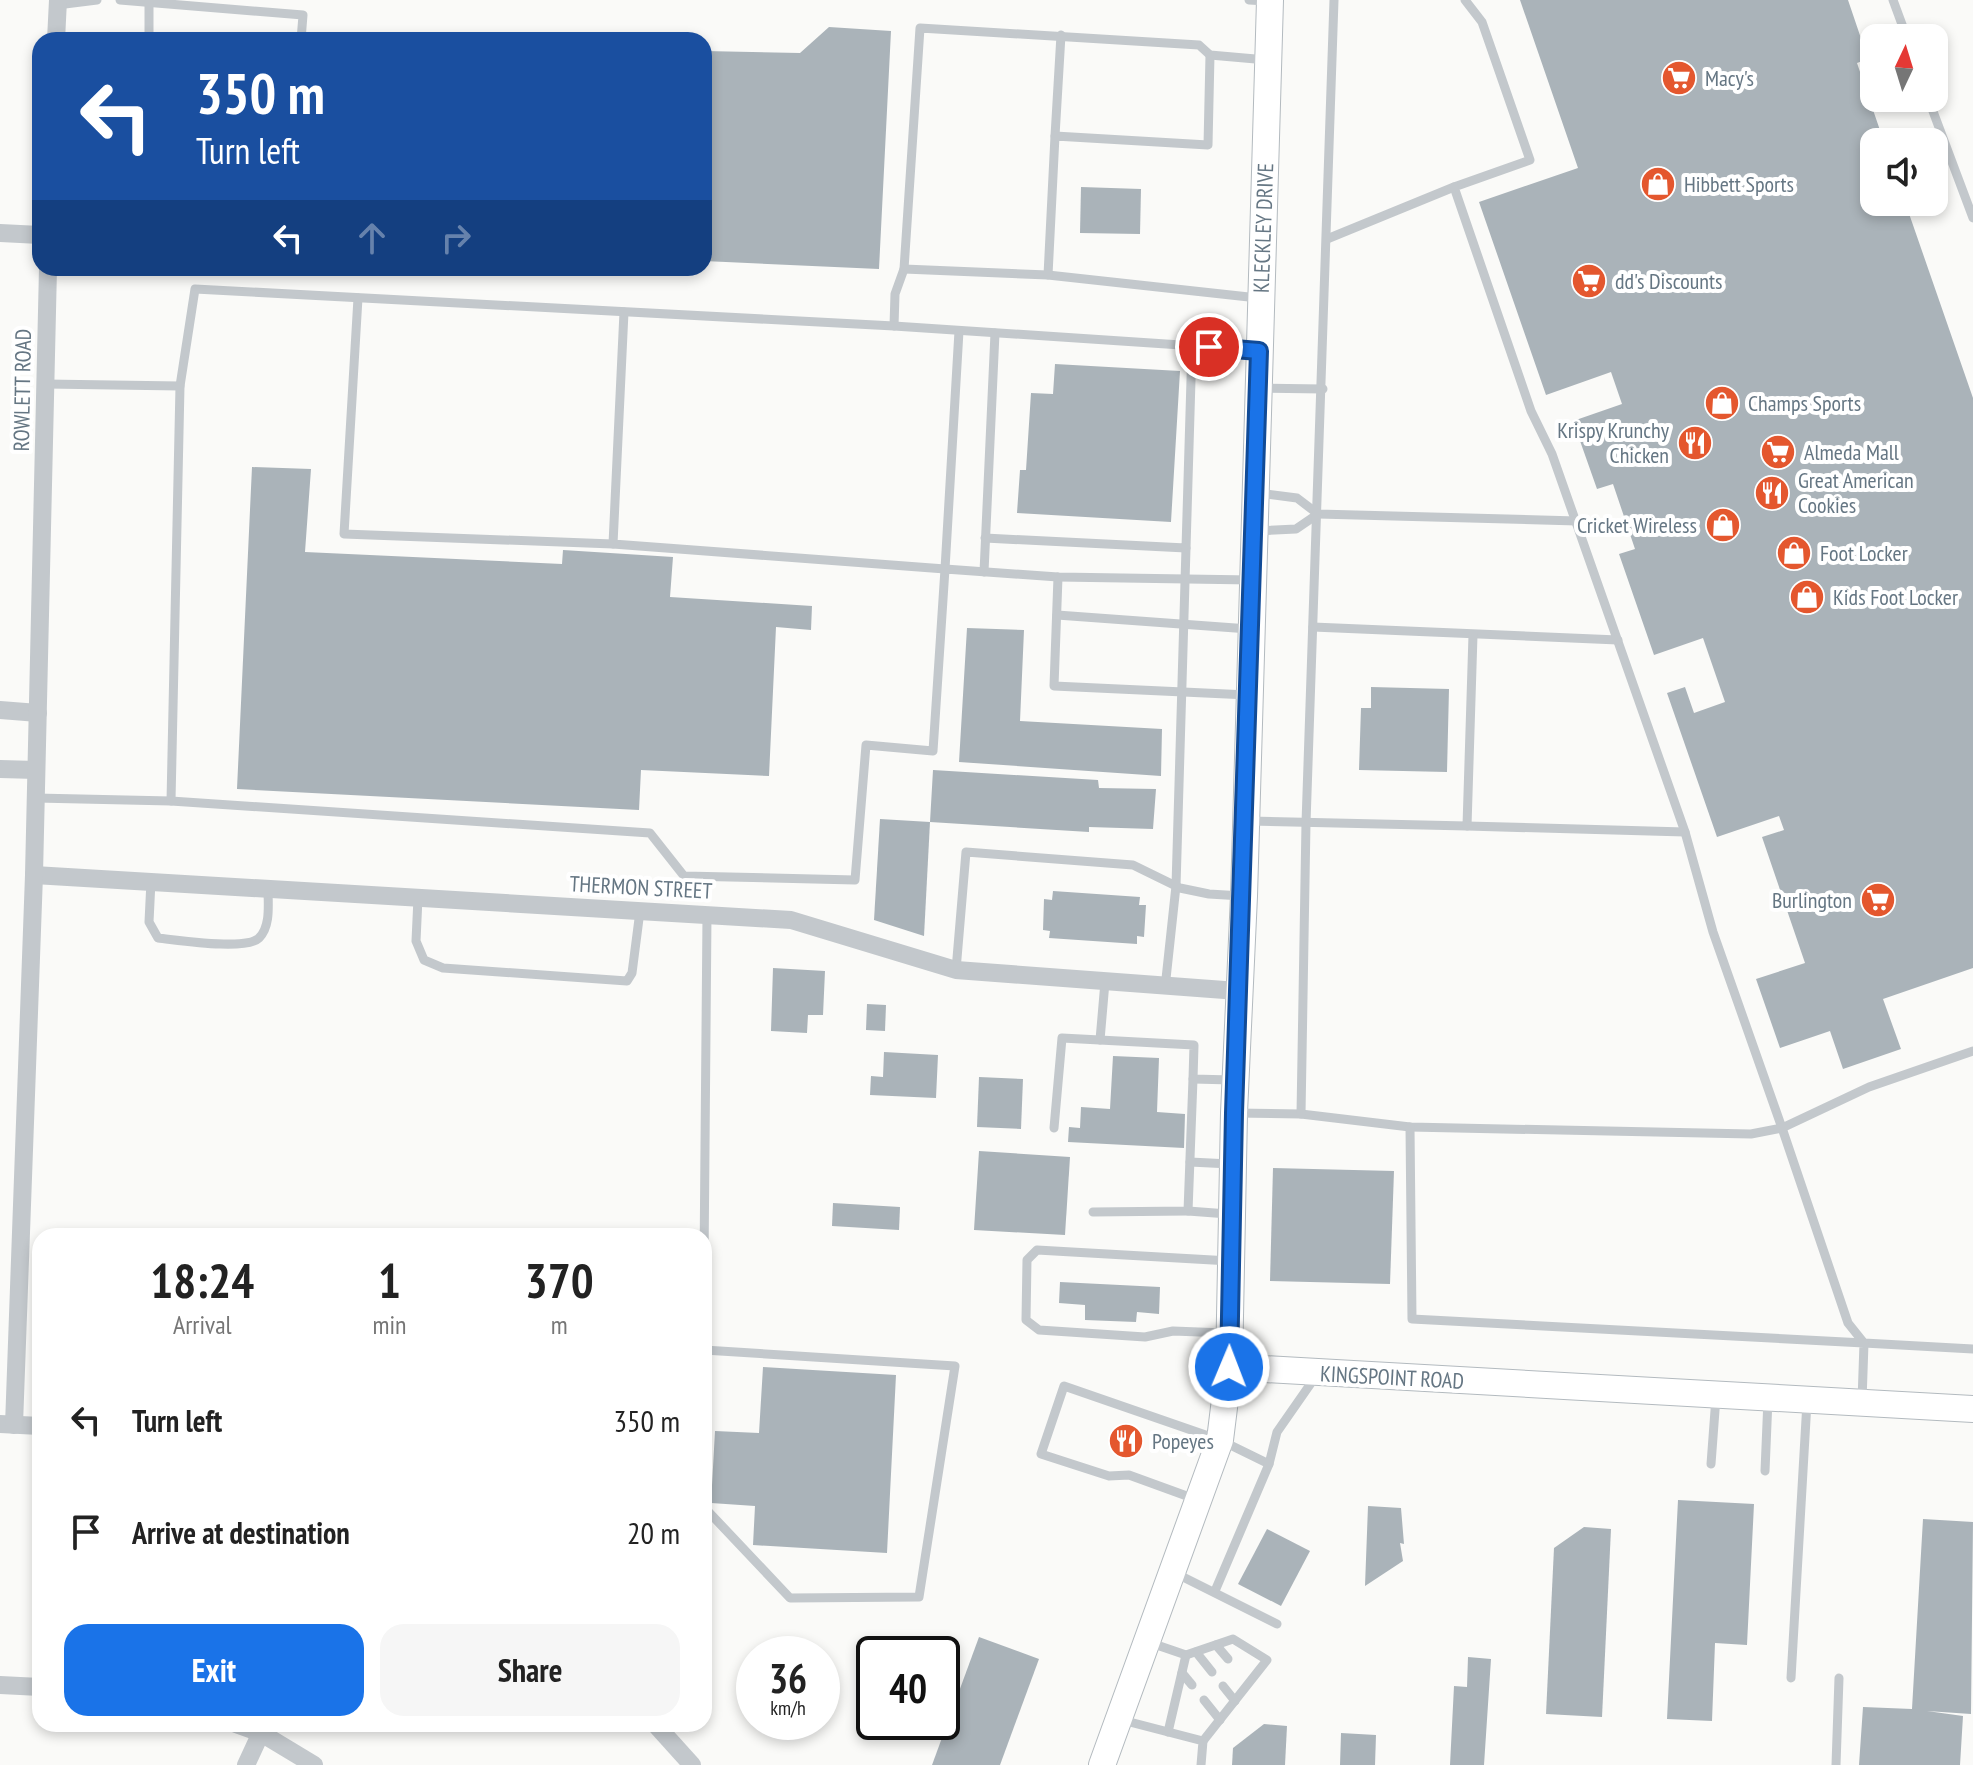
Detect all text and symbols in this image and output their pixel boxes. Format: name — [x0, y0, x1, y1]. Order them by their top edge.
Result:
north arrow — [1860, 24, 1948, 112]
map controls — [1860, 24, 1948, 216]
text: 350 m — [196, 57, 325, 129]
supermarket icon: Macy's — [1660, 59, 1698, 97]
icon: left — [64, 64, 168, 168]
place label: Macy's — [1705, 64, 1754, 92]
text: Turn left — [196, 127, 300, 174]
button: sound — [1860, 128, 1948, 216]
street label: KLECKLEY DRIVE — [1247, 163, 1279, 293]
shop icon: Hibbett Sports — [1639, 165, 1677, 203]
place label: Hibbett Sports — [1684, 170, 1794, 198]
icon: left — [266, 216, 310, 260]
icon: ahead — [350, 216, 394, 260]
icon: right — [434, 216, 478, 260]
supermarket icon: dd's Discounts — [1570, 262, 1608, 300]
place label: dd's Discounts — [1615, 267, 1722, 295]
pin — [1175, 313, 1243, 381]
icon: arrive — [1187, 325, 1231, 369]
street label: ROWLETT ROAD — [7, 328, 37, 452]
shop icon: Champs Sports — [1703, 384, 1741, 422]
place label: Champs Sports — [1748, 389, 1861, 417]
place label: Krispy Krunchy Chicken — [1557, 416, 1670, 469]
restaurant icon: Krispy Krunchy Chicken — [1676, 424, 1714, 462]
supermarket icon: Almeda Mall — [1759, 433, 1797, 471]
place label: Almeda Mall — [1804, 438, 1900, 466]
place label: Great American Cookies — [1798, 466, 1914, 519]
restaurant icon: Great American Cookies — [1753, 474, 1791, 512]
shop icon: Cricket Wireless — [1704, 506, 1742, 544]
place label: Cricket Wireless — [1577, 511, 1697, 539]
shop icon: Foot Locker — [1775, 534, 1813, 572]
place label: Foot Locker — [1820, 539, 1908, 567]
shop icon: Kids Foot Locker — [1788, 578, 1826, 616]
place label: Kids Foot Locker — [1833, 583, 1958, 611]
street label: THERMON STREET — [569, 869, 713, 905]
supermarket icon: Burlington — [1859, 881, 1897, 919]
place label: Burlington — [1772, 886, 1852, 914]
text: 18:24 — [150, 1249, 254, 1311]
text: 1 — [378, 1249, 401, 1311]
text: 370 — [525, 1249, 594, 1311]
text: Arrival — [173, 1308, 232, 1341]
text: min — [372, 1308, 406, 1341]
text: m — [551, 1308, 568, 1341]
position arrow — [1187, 1325, 1271, 1409]
street label: KINGSPOINT ROAD — [1319, 1359, 1465, 1395]
icon: left — [64, 1398, 108, 1442]
text: Turn left — [132, 1401, 222, 1440]
text: 350 m — [614, 1401, 680, 1440]
restaurant icon: Popeyes — [1107, 1422, 1145, 1460]
place label: Popeyes — [1152, 1427, 1214, 1455]
icon: arrive — [64, 1510, 108, 1554]
text: Arrive at destination — [132, 1513, 350, 1552]
text: 20 m — [627, 1513, 680, 1552]
button: Exit — [64, 1624, 364, 1716]
button: Share — [380, 1624, 680, 1716]
speed limit sign: 40 — [856, 1636, 960, 1740]
text: 36 — [769, 1652, 807, 1704]
text: km/h — [770, 1695, 806, 1721]

